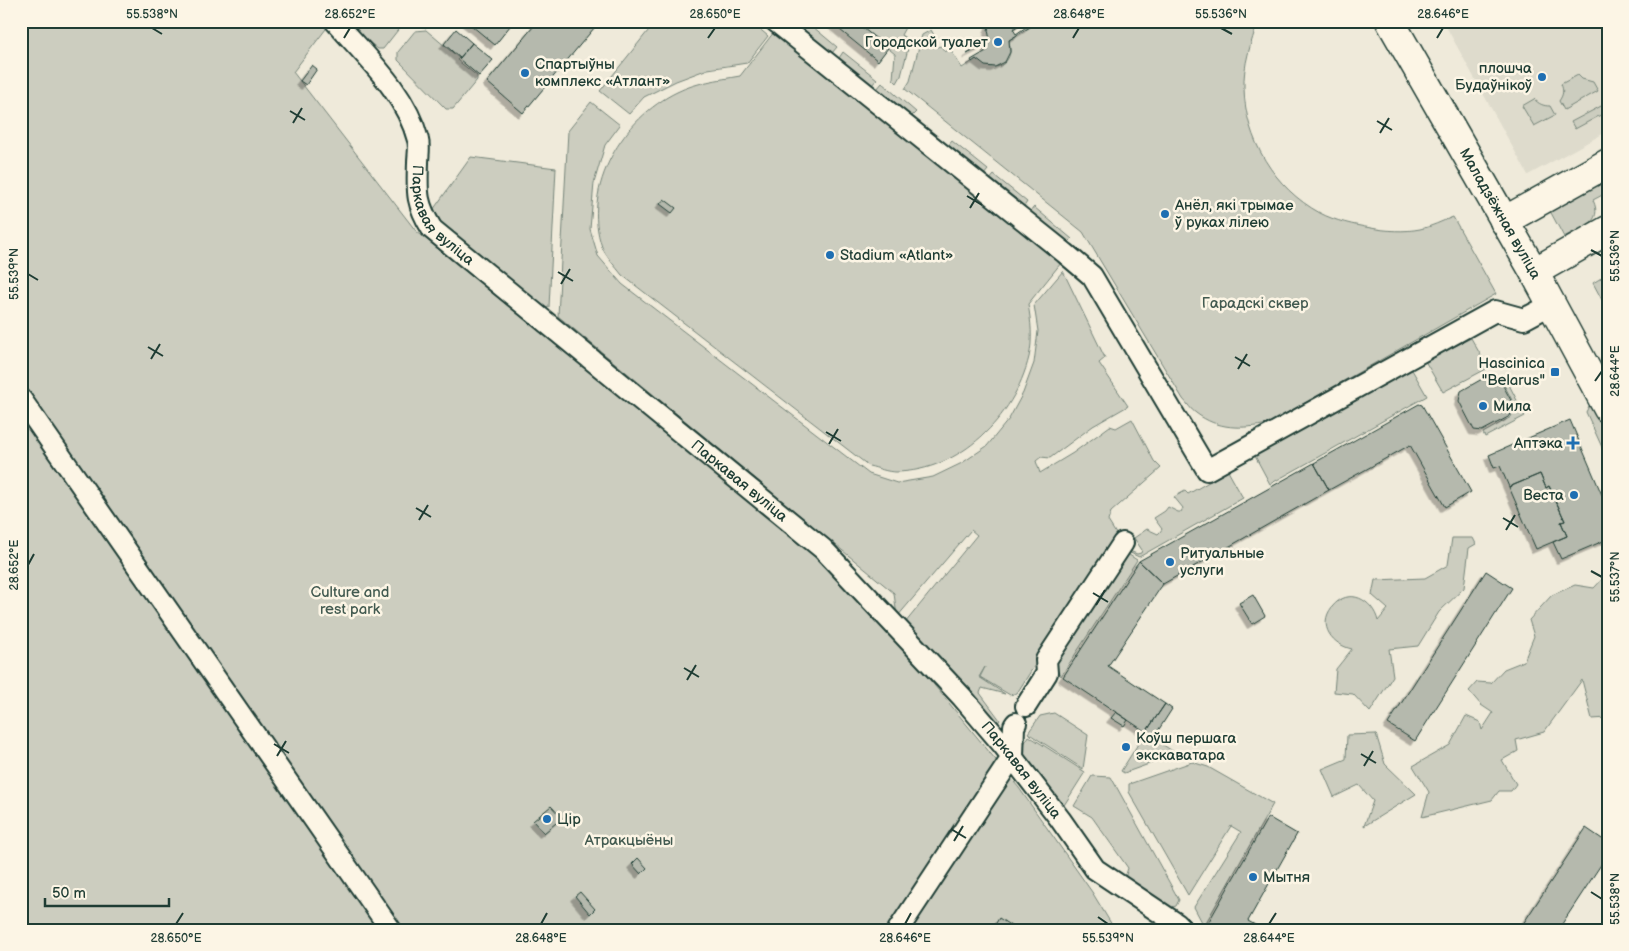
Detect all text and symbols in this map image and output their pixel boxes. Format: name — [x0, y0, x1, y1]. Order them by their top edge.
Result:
text: 55.538°N — [126, 7, 178, 22]
text: 28.652°E — [325, 7, 375, 22]
text: 28.650°E — [689, 7, 741, 22]
text: 28.648°E — [1053, 7, 1105, 22]
text: 55.536°N — [1195, 7, 1247, 22]
text: 28.646°E — [1417, 7, 1469, 22]
place label: Городской туалет — [865, 33, 988, 52]
marker: Городской туалет — [992, 36, 1004, 48]
place label: Спартыўны комплекс «Атлант» — [535, 55, 670, 91]
place label: плошча Будаўнікоў — [1455, 59, 1532, 95]
marker: Спартыўны комплекс «Атлант» — [519, 67, 531, 79]
marker: плошча Будаўнікоў — [1536, 71, 1548, 83]
street label: Маладзёжная вуліца — [1455, 144, 1546, 283]
street label: Паркавая вуліца — [408, 165, 478, 269]
place label: Анёл, які трымае ў руках лілею — [1174, 196, 1294, 232]
marker: Анёл, які трымае ў руках лілею — [1159, 208, 1171, 220]
text: 55.536°N — [1608, 230, 1623, 282]
place label: Stadium «Atlant» — [840, 246, 953, 265]
text: 55.539°N — [7, 248, 22, 300]
marker: Stadium «Atlant» — [824, 249, 836, 261]
park label: Гарадскі сквер — [1202, 294, 1309, 313]
text: 28.644°E — [1608, 345, 1623, 397]
place label: Hascinica "Belarus" — [1478, 354, 1545, 390]
marker: Hascinica "Belarus" — [1549, 366, 1561, 378]
place label: Мила — [1493, 397, 1531, 416]
marker: Мила — [1477, 400, 1489, 412]
place label: Аптэка — [1513, 434, 1563, 453]
street label: Паркавая вуліца — [687, 436, 792, 526]
marker: Аптэка — [1567, 437, 1579, 449]
place label: Веста — [1523, 486, 1564, 505]
marker: Веста — [1568, 489, 1580, 501]
text: 28.652°E — [7, 540, 22, 590]
place label: Ритуальные услуги — [1180, 544, 1264, 580]
text: 55.537°N — [1608, 552, 1623, 602]
marker: Ритуальные услуги — [1164, 556, 1176, 568]
park label: Culture and rest park — [311, 583, 389, 619]
street label: Паркавая вуліца — [977, 717, 1066, 823]
place label: Коўш першага экскаватара — [1136, 729, 1236, 765]
marker: Коўш першага экскаватара — [1120, 741, 1132, 753]
place label: Цір — [557, 810, 581, 829]
marker: Цір — [541, 813, 553, 825]
park label: Атракцыёны — [584, 831, 673, 850]
place label: Мытня — [1263, 868, 1310, 887]
marker: Мытня — [1247, 871, 1259, 883]
text: 55.538°N — [1608, 873, 1623, 925]
scale bar — [45, 876, 169, 908]
text: 50 m — [52, 884, 86, 903]
text: 28.650°E — [150, 931, 202, 946]
text: 28.648°E — [515, 931, 567, 946]
text: 28.646°E — [879, 931, 931, 946]
text: 55.539°N — [1082, 931, 1134, 946]
text: 28.644°E — [1243, 931, 1295, 946]

